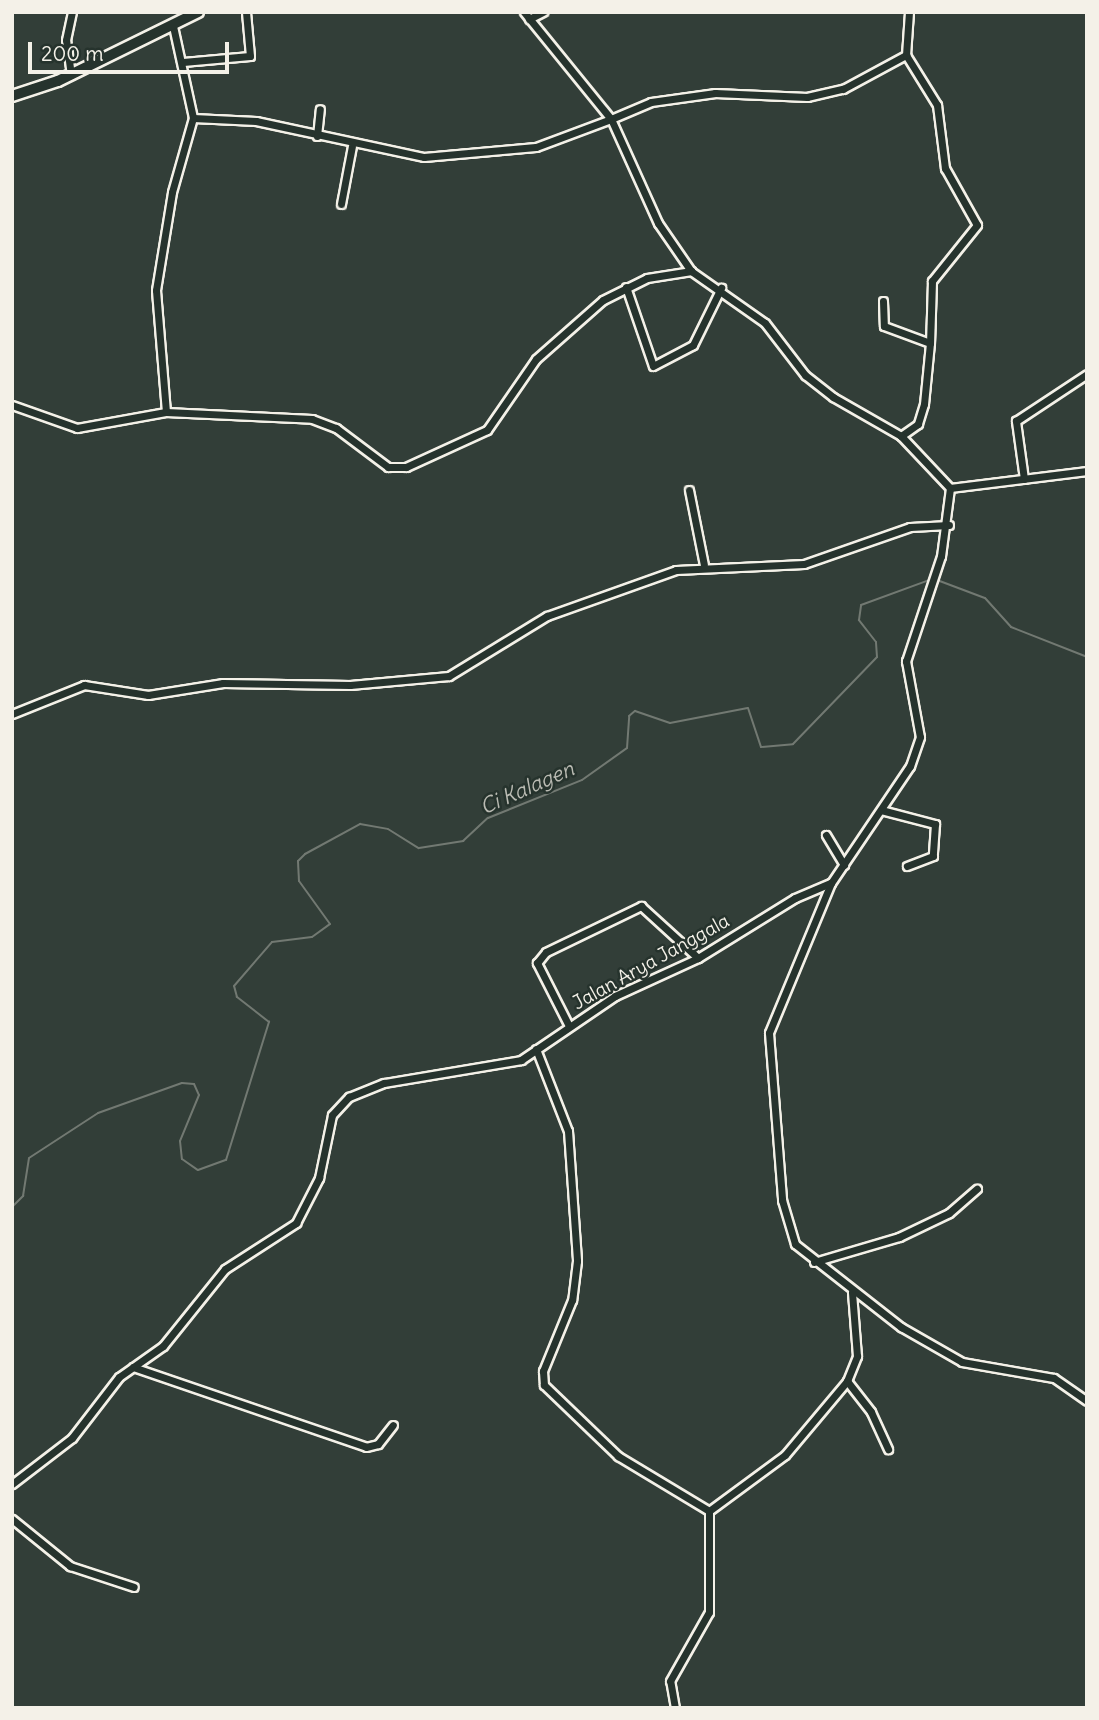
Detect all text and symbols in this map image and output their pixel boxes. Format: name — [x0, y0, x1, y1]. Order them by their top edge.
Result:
scale bar — [32, 28, 233, 72]
text: 200 m — [41, 40, 104, 67]
water label: Ci Kalagen — [476, 756, 578, 820]
street label: Jalan Arya Janggala — [569, 909, 733, 1015]

